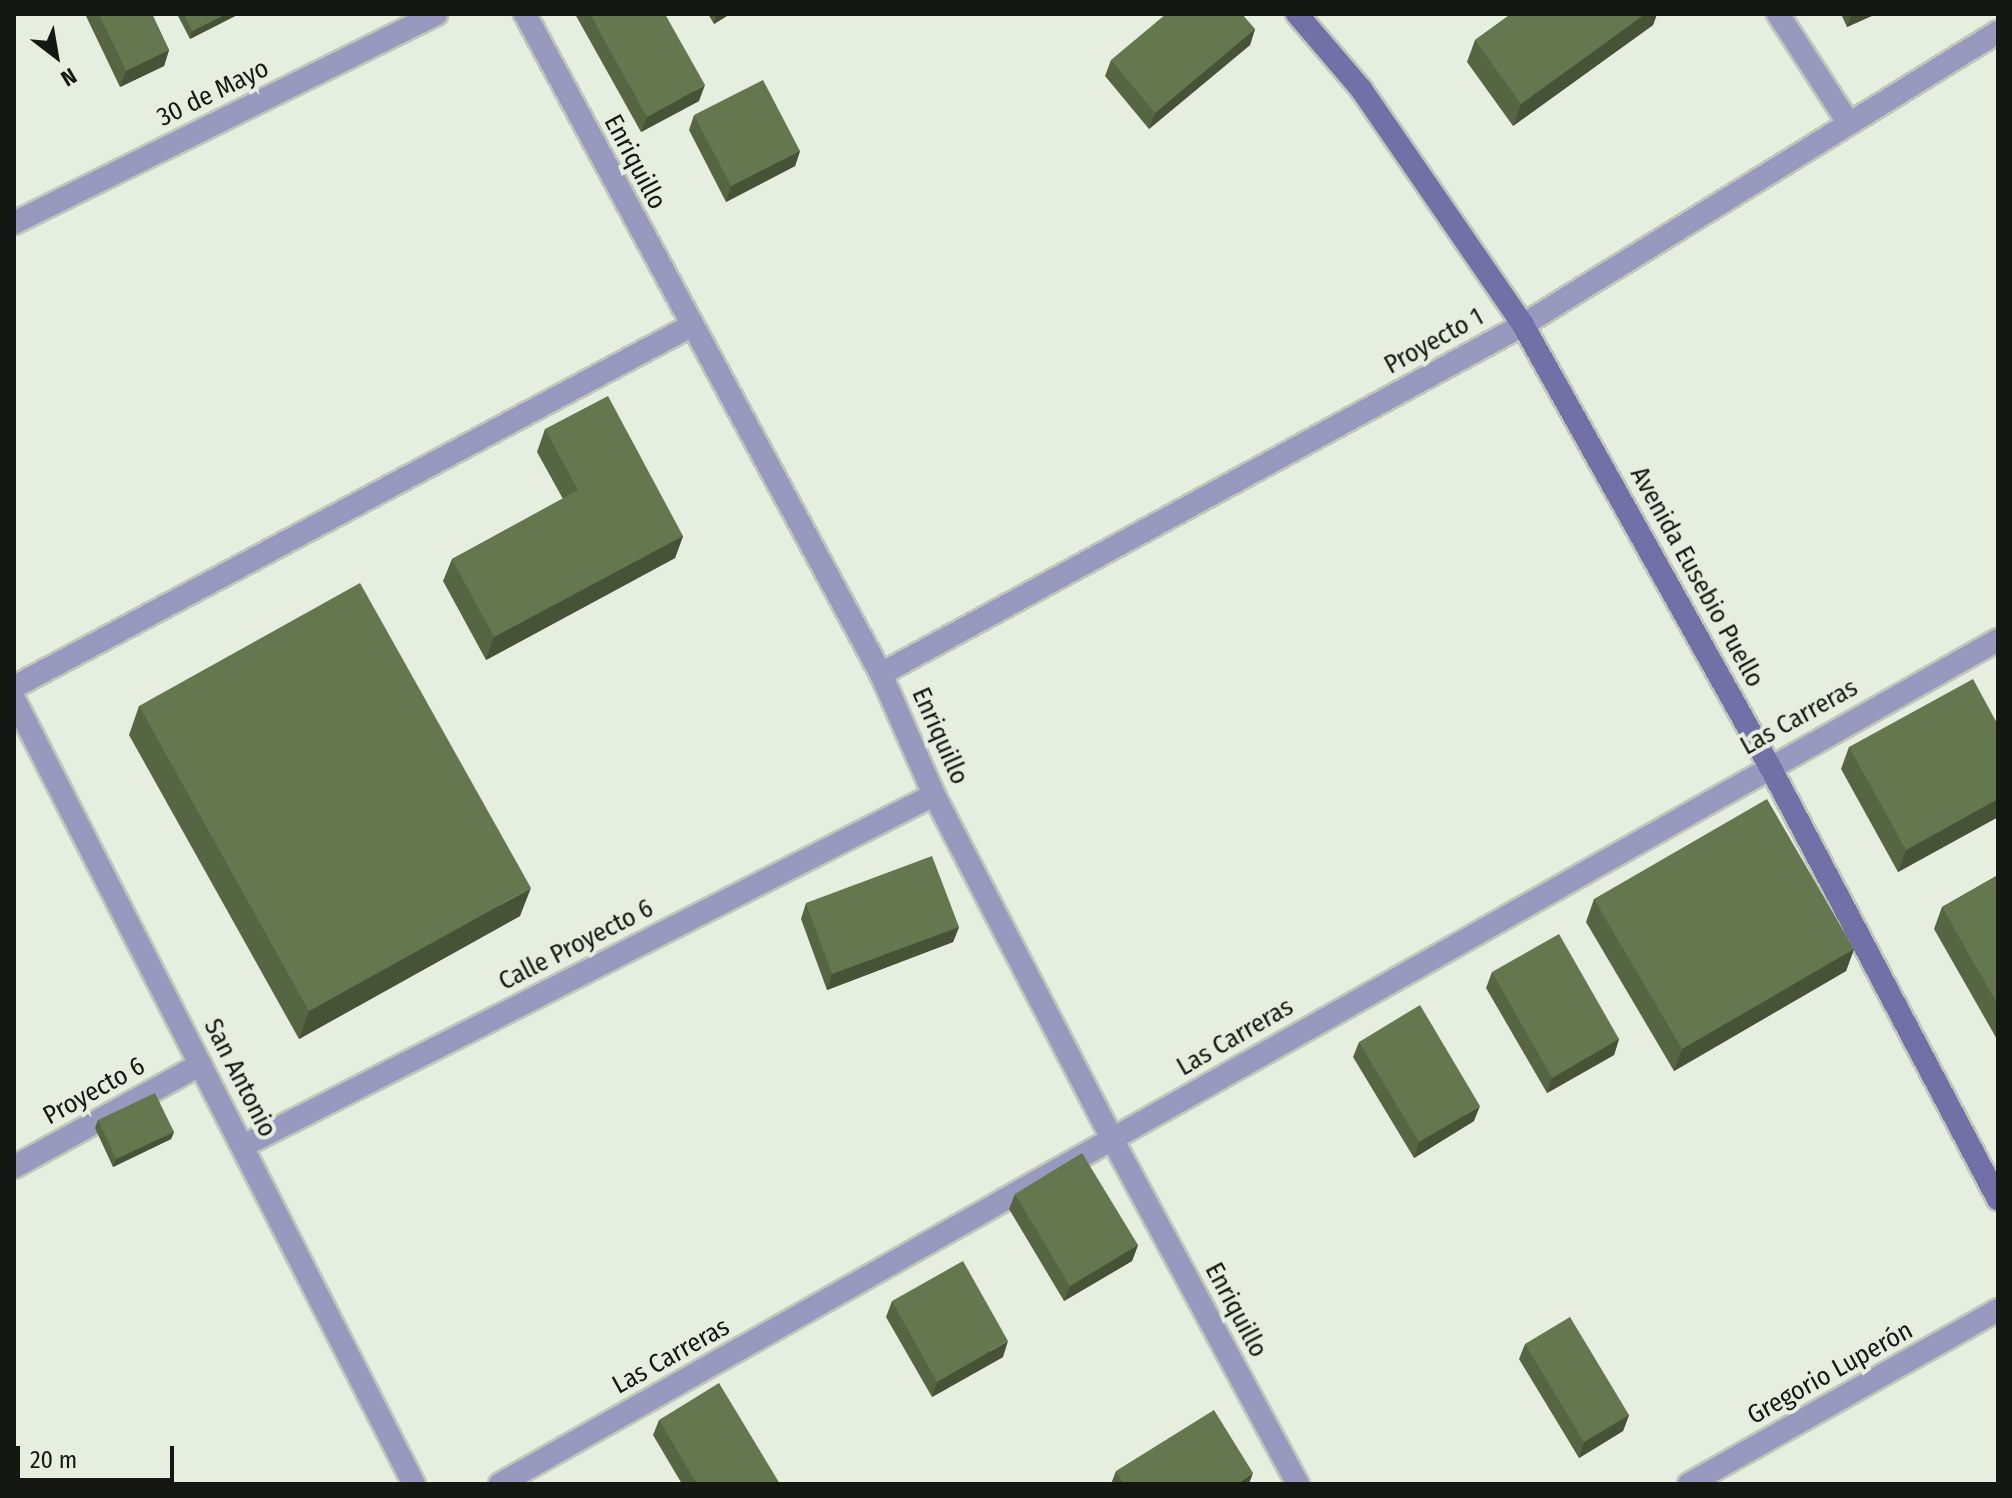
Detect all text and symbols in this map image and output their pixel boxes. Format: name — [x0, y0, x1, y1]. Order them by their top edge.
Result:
north arrow — [16, 16, 96, 96]
street label: 30 de Mayo — [152, 53, 274, 133]
text: N — [56, 62, 81, 92]
street label: Enriquillo — [597, 109, 673, 215]
street label: Proyecto 1 — [1379, 301, 1489, 381]
street label: Avenida Eusebio Puello — [1623, 461, 1771, 693]
street label: Las Carreras — [1735, 672, 1863, 762]
street label: Enriquillo — [905, 683, 975, 789]
street label: Calle Proyecto 6 — [494, 893, 658, 997]
street label: Las Carreras — [1171, 991, 1299, 1083]
street label: San Antonio — [197, 1014, 283, 1142]
street label: Proyecto 6 — [38, 1050, 150, 1132]
street label: Enriquillo — [1198, 1257, 1274, 1363]
street label: Las Carreras — [607, 1311, 735, 1401]
street label: Gregorio Luperón — [1742, 1315, 1918, 1431]
scale bar — [20, 1430, 178, 1480]
text: 20 m — [30, 1446, 77, 1474]

